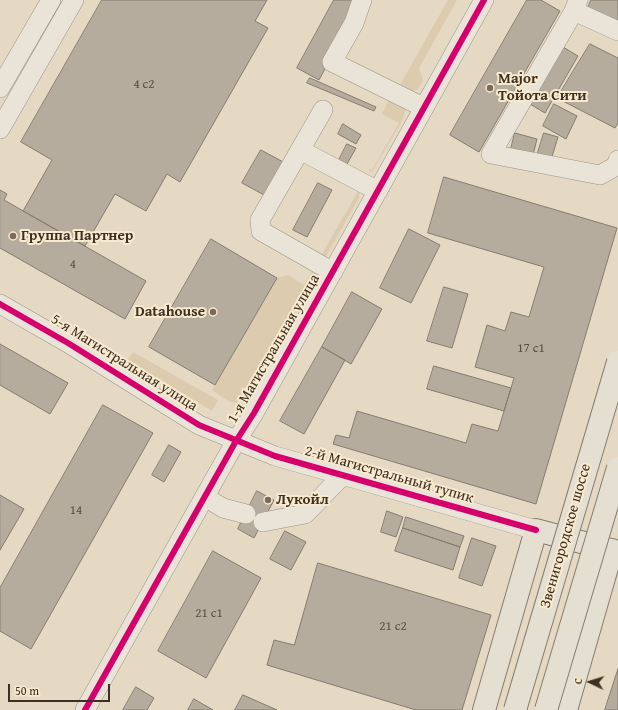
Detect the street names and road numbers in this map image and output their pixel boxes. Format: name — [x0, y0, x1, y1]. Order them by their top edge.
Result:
street label: 1-я Магистральная улица — [224, 271, 324, 427]
street label: 5-я Магистральная улица — [48, 311, 200, 415]
street label: 2-й Магистральный тупик — [303, 442, 475, 508]
street label: Звенигородское шоссе — [537, 462, 595, 610]

